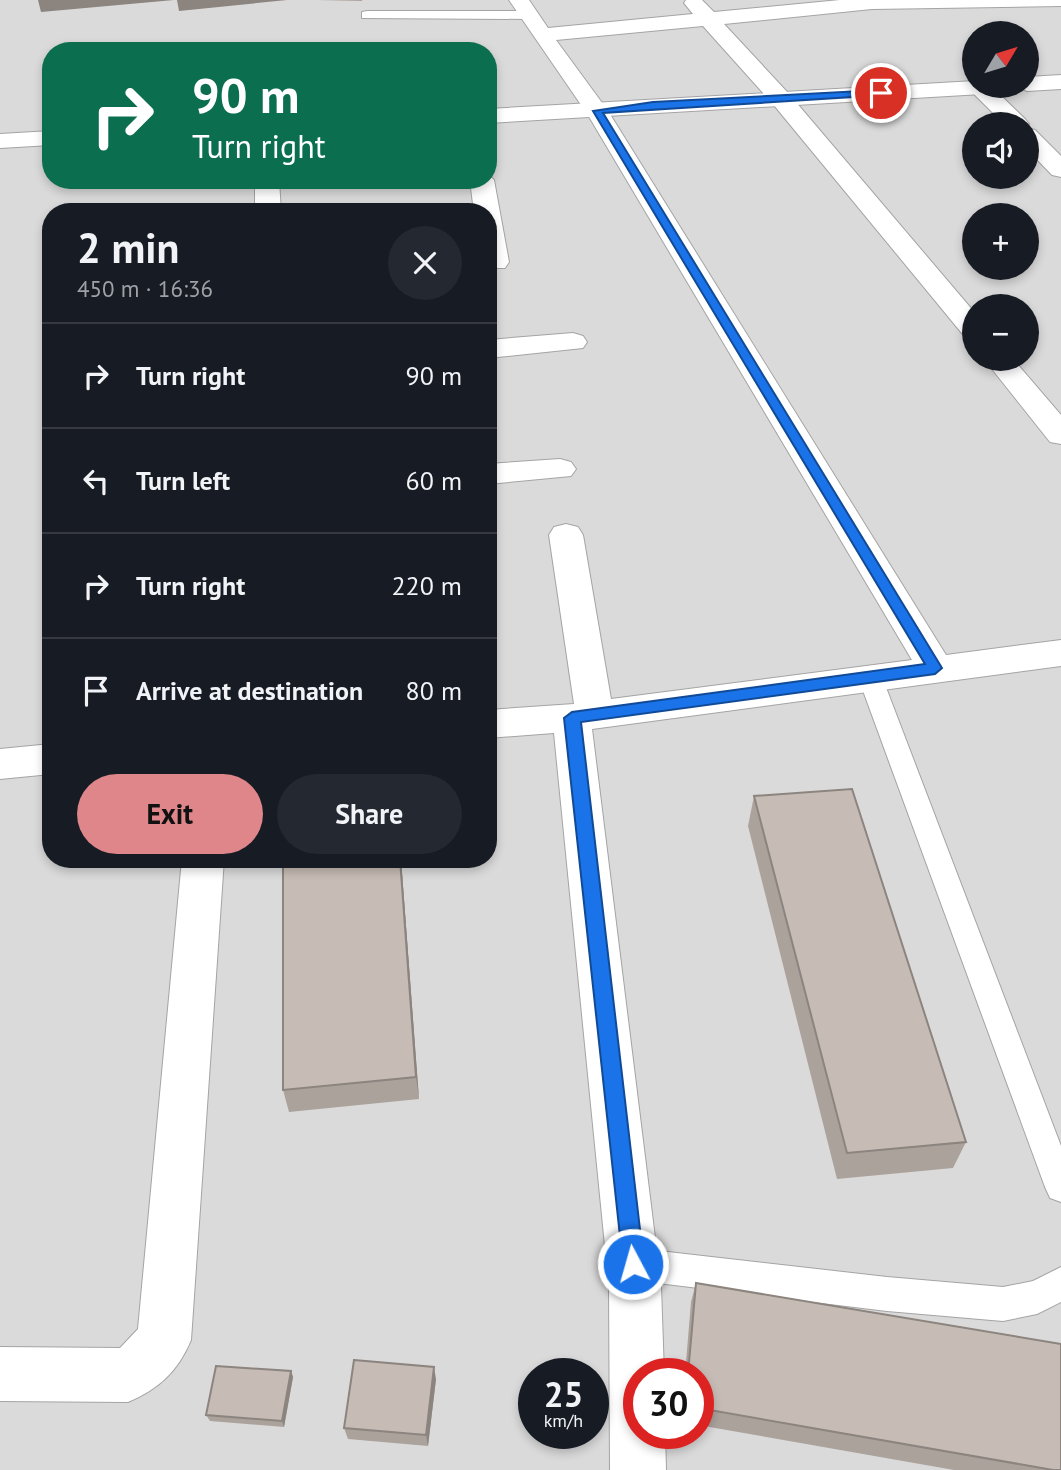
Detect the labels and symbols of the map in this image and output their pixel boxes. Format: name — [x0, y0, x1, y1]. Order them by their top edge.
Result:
north arrow — [962, 21, 1040, 98]
pin — [851, 63, 911, 123]
position arrow — [596, 1227, 670, 1301]
speed limit sign: 30 — [623, 1358, 714, 1449]

